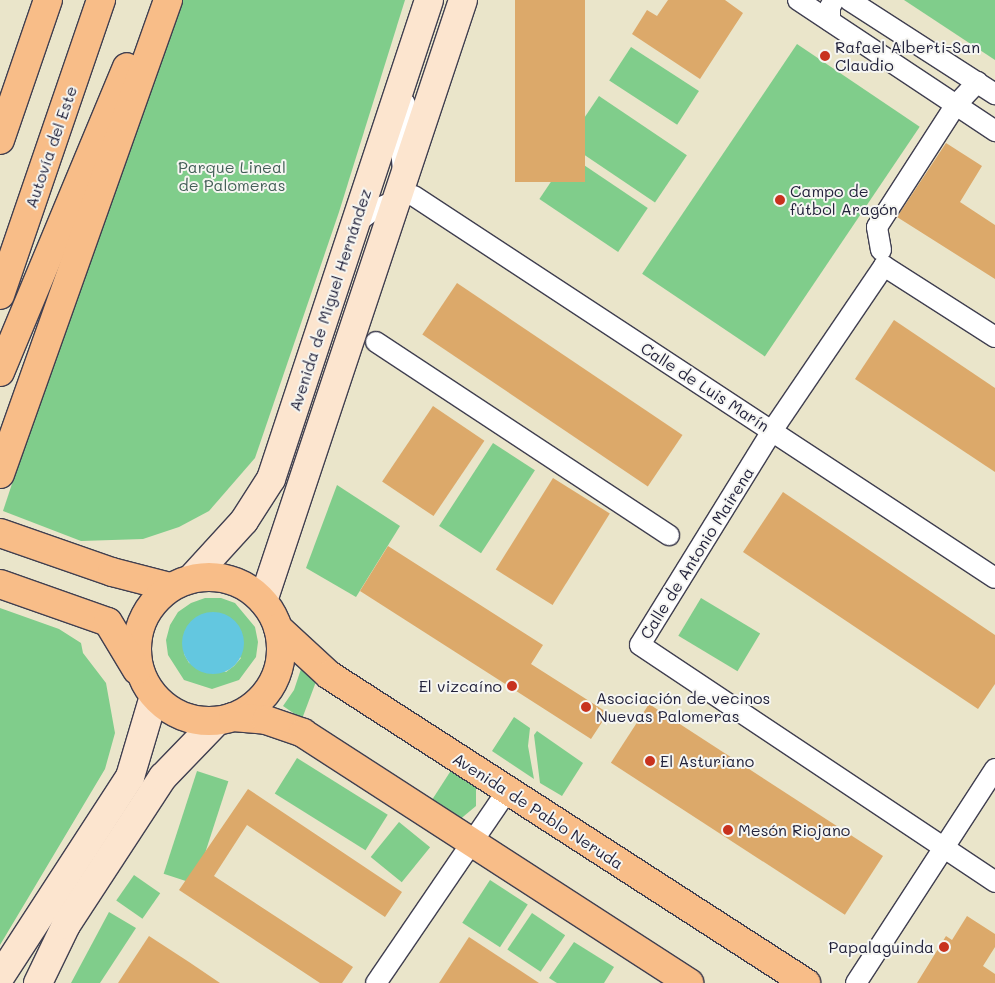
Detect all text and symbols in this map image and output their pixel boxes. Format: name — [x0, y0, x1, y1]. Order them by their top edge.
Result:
place label: Rafael Alberti-San Claudio — [835, 37, 980, 75]
marker: Rafael Alberti-San Claudio — [819, 50, 831, 62]
street label: Autovía del Este — [21, 83, 81, 211]
park label: Parque Lineal de Palomeras — [178, 157, 286, 195]
place label: Campo de fútbol Aragón — [790, 181, 898, 219]
street label: Avenida de Miguel Hernández — [285, 186, 375, 414]
marker: Campo de fútbol Aragón — [774, 194, 786, 206]
street label: Calle de Luis Marín — [637, 338, 773, 436]
street label: Calle de Antonio Mairena — [636, 464, 758, 642]
place label: El vizcaíno — [419, 676, 502, 696]
marker: El vizcaíno — [506, 680, 518, 692]
place label: Asociación de vecinos Nuevas Palomeras — [596, 688, 770, 726]
marker: Asociación de vecinos Nuevas Palomeras — [580, 701, 592, 713]
street label: Avenida de Pablo Neruda — [449, 749, 627, 873]
place label: El Asturiano — [660, 751, 754, 771]
marker: El Asturiano — [644, 755, 656, 767]
place label: Mesón Riojano — [738, 820, 850, 840]
marker: Mesón Riojano — [722, 824, 734, 836]
place label: Papalaguinda — [829, 937, 934, 957]
marker: Papalaguinda — [938, 941, 950, 953]

